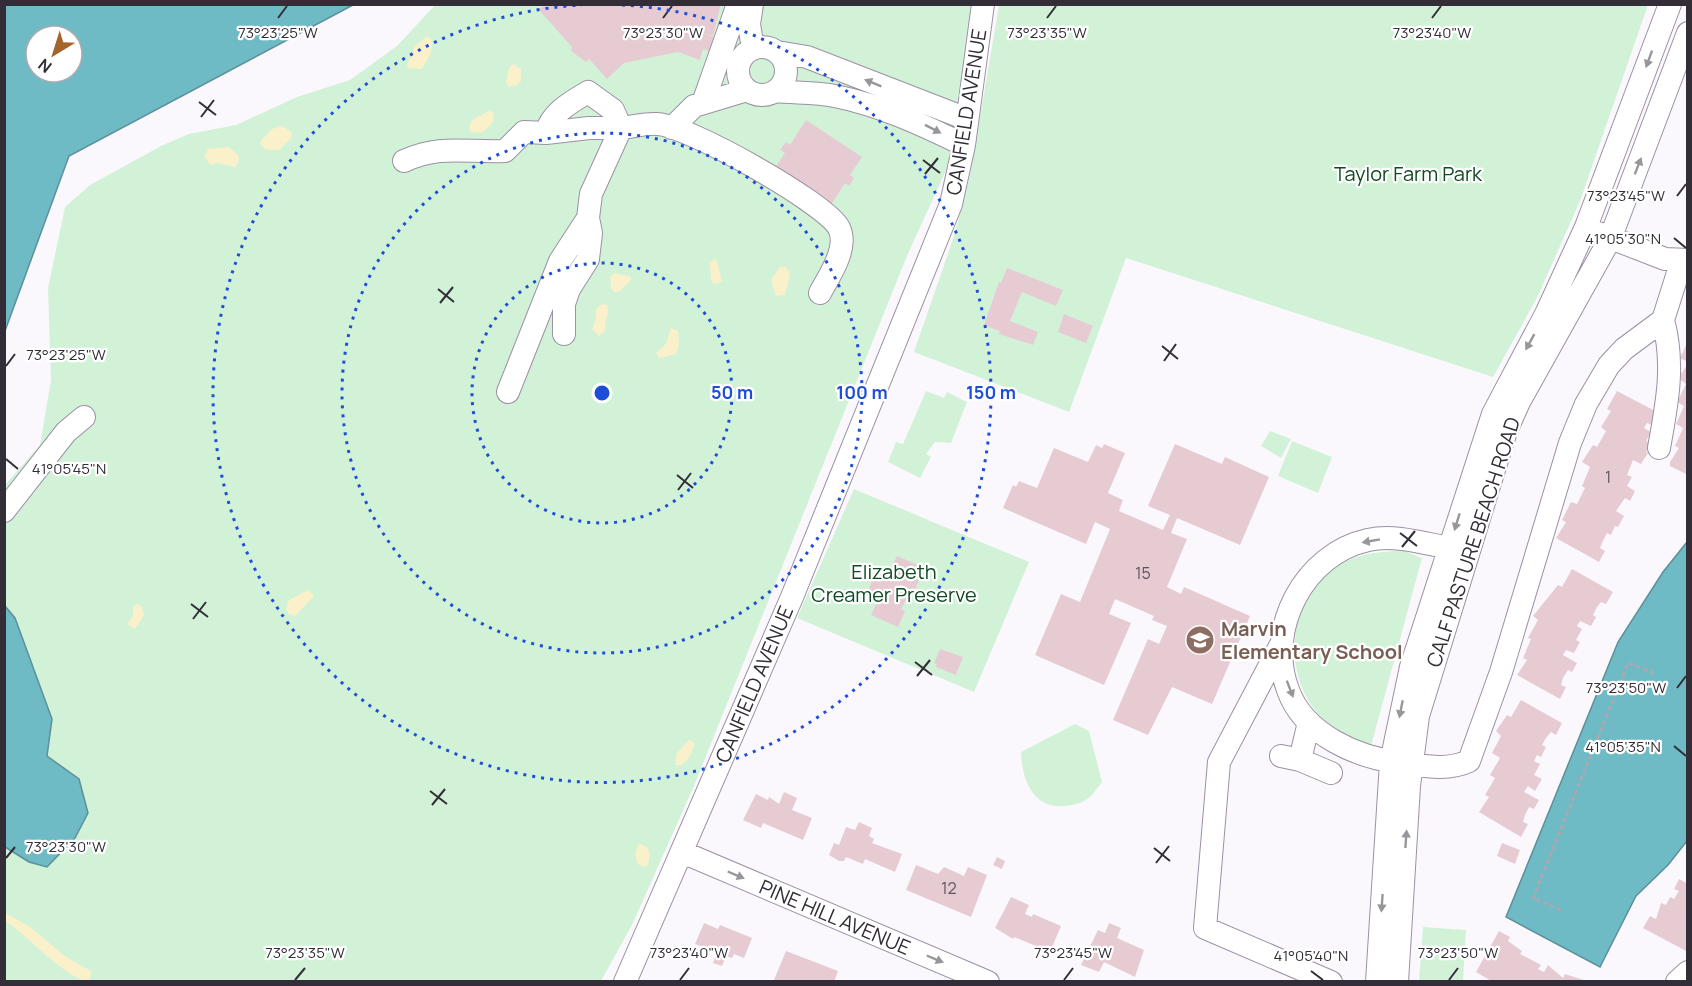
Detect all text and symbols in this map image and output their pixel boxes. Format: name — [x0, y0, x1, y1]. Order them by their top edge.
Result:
text: 73°23'25"W — [238, 22, 318, 43]
text: 73°23'30"W — [623, 22, 703, 43]
text: 73°23'35"W — [1007, 22, 1087, 43]
text: 73°23'40"W — [1393, 22, 1471, 43]
north arrow — [24, 24, 84, 84]
street label: CANFIELD AVENUE — [940, 27, 992, 197]
one-way arrow — [1643, 50, 1653, 68]
text: N — [33, 54, 56, 78]
one-way arrow — [864, 78, 882, 88]
one-way arrow — [924, 125, 941, 134]
one-way arrow — [1634, 157, 1644, 175]
park label: Taylor Farm Park — [1334, 160, 1483, 187]
text: 73°23'45"W — [1587, 185, 1665, 206]
text: 41°05'30"N — [1585, 228, 1661, 249]
one-way arrow — [1525, 334, 1535, 351]
text: 73°23'25"W — [26, 344, 106, 365]
text: 50 m — [711, 380, 753, 404]
text: 100 m — [836, 380, 888, 404]
text: 150 m — [966, 380, 1016, 404]
centre of rings — [592, 383, 612, 403]
street label: CALF PASTURE BEACH ROAD — [1420, 414, 1526, 670]
text: 41°05'45"N — [32, 458, 106, 479]
house number: 1 — [1605, 466, 1611, 488]
one-way arrow — [1452, 513, 1461, 531]
one-way arrow — [1361, 536, 1380, 545]
park label: Elizabeth Creamer Preserve — [811, 558, 977, 608]
house number: 15 — [1135, 562, 1151, 584]
street label: CANFIELD AVENUE — [709, 601, 799, 767]
place label: Marvin Elementary School — [1221, 615, 1403, 665]
school or university icon: Marvin Elementary School — [1184, 624, 1216, 656]
text: 73°23'50"W — [1586, 677, 1666, 698]
one-way arrow — [1285, 681, 1295, 699]
one-way arrow — [1395, 699, 1405, 718]
text: 41°05'35"N — [1585, 736, 1661, 757]
one-way arrow — [1401, 830, 1411, 849]
text: 73°23'30"W — [26, 836, 106, 857]
one-way arrow — [727, 871, 745, 880]
street label: PINE HILL AVENUE — [755, 873, 915, 961]
house number: 12 — [941, 877, 957, 899]
one-way arrow — [1377, 893, 1387, 912]
text: 73°23'35"W — [265, 942, 345, 963]
text: 73°23'40"W — [650, 942, 728, 963]
text: 73°23'45"W — [1034, 942, 1112, 963]
text: 73°23'50"W — [1418, 942, 1498, 963]
text: 41°05'40"N — [1274, 945, 1348, 966]
one-way arrow — [926, 955, 944, 964]

